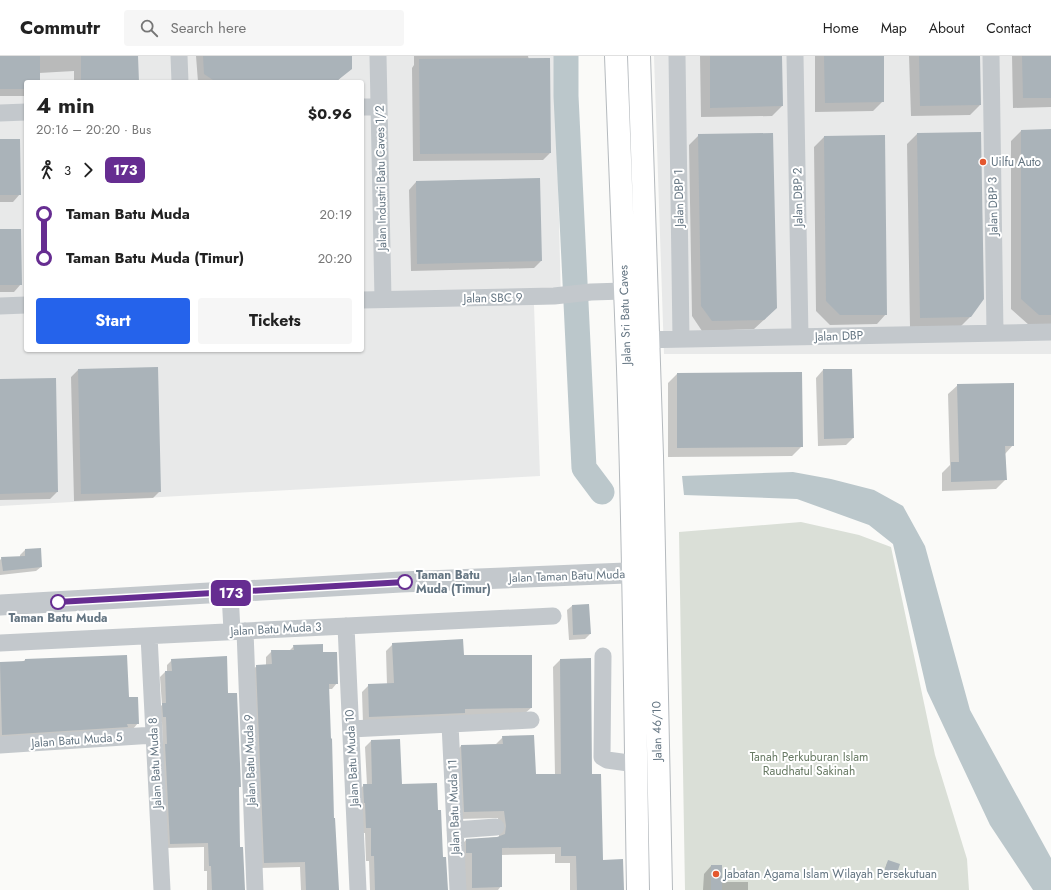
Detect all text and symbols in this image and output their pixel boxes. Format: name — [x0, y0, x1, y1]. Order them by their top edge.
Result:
search box — [124, 10, 404, 46]
text: Commutr — [20, 14, 100, 41]
icon: search — [138, 17, 160, 39]
text: Search here — [170, 17, 246, 39]
text: Home — [823, 18, 859, 38]
text: Map — [881, 18, 907, 38]
text: About — [929, 18, 964, 38]
text: Contact — [986, 18, 1031, 38]
text: 4 min — [36, 89, 95, 121]
text: $0.96 — [308, 103, 352, 125]
street label: Jalan Industri Batu Caves 1/2 — [371, 105, 391, 253]
text: 20:16 – 20:20 · Bus — [36, 120, 151, 139]
place label: Uilfu Auto — [991, 153, 1042, 171]
marker: Uilfu Auto — [978, 157, 988, 167]
icon: walk — [36, 159, 58, 181]
icon: forward — [77, 159, 99, 181]
text: 173 — [113, 160, 137, 180]
text: 3 — [64, 161, 71, 180]
street label: Jalan DBP 2 — [788, 167, 808, 229]
street label: Jalan DBP 1 — [669, 169, 689, 229]
street label: Jalan DBP 3 — [983, 176, 1003, 237]
text: Taman Batu Muda — [66, 203, 190, 225]
text: 20:19 — [320, 205, 352, 224]
text: Taman Batu Muda (Timur) — [66, 247, 244, 269]
text: 20:20 — [318, 249, 352, 268]
street label: Jalan Sri Batu Caves — [614, 265, 636, 367]
street label: Jalan SBC 9 — [461, 288, 523, 308]
button: Start — [36, 298, 190, 344]
button: Tickets — [198, 298, 352, 344]
street label: Jalan DBP — [812, 326, 864, 346]
street label: Jalan Taman Batu Muda — [507, 565, 626, 587]
place label: Taman Batu Muda (Timur) — [416, 566, 491, 598]
marker: Taman Batu Muda (Timur) — [397, 574, 413, 590]
line badge: 173 — [208, 580, 254, 606]
text: 173 — [219, 583, 243, 603]
marker: Taman Batu Muda — [50, 594, 66, 610]
place label: Taman Batu Muda — [8, 609, 108, 627]
street label: Jalan Batu Muda 3 — [228, 618, 322, 640]
street label: Jalan 46/10 — [647, 701, 667, 763]
street label: Jalan Batu Muda 10 — [340, 709, 364, 809]
street label: Jalan Batu Muda 9 — [239, 714, 261, 808]
street label: Jalan Batu Muda 8 — [144, 717, 166, 811]
street label: Jalan Batu Muda 5 — [29, 728, 123, 752]
park label: Tanah Perkuburan Islam Raudhatul Sakinah — [750, 748, 868, 780]
street label: Jalan Batu Muda 11 — [443, 759, 465, 857]
place label: Jabatan Agama Islam Wilayah Persekutuan — [722, 865, 937, 883]
marker: Jabatan Agama Islam Wilayah Persekutuan — [711, 869, 721, 879]

